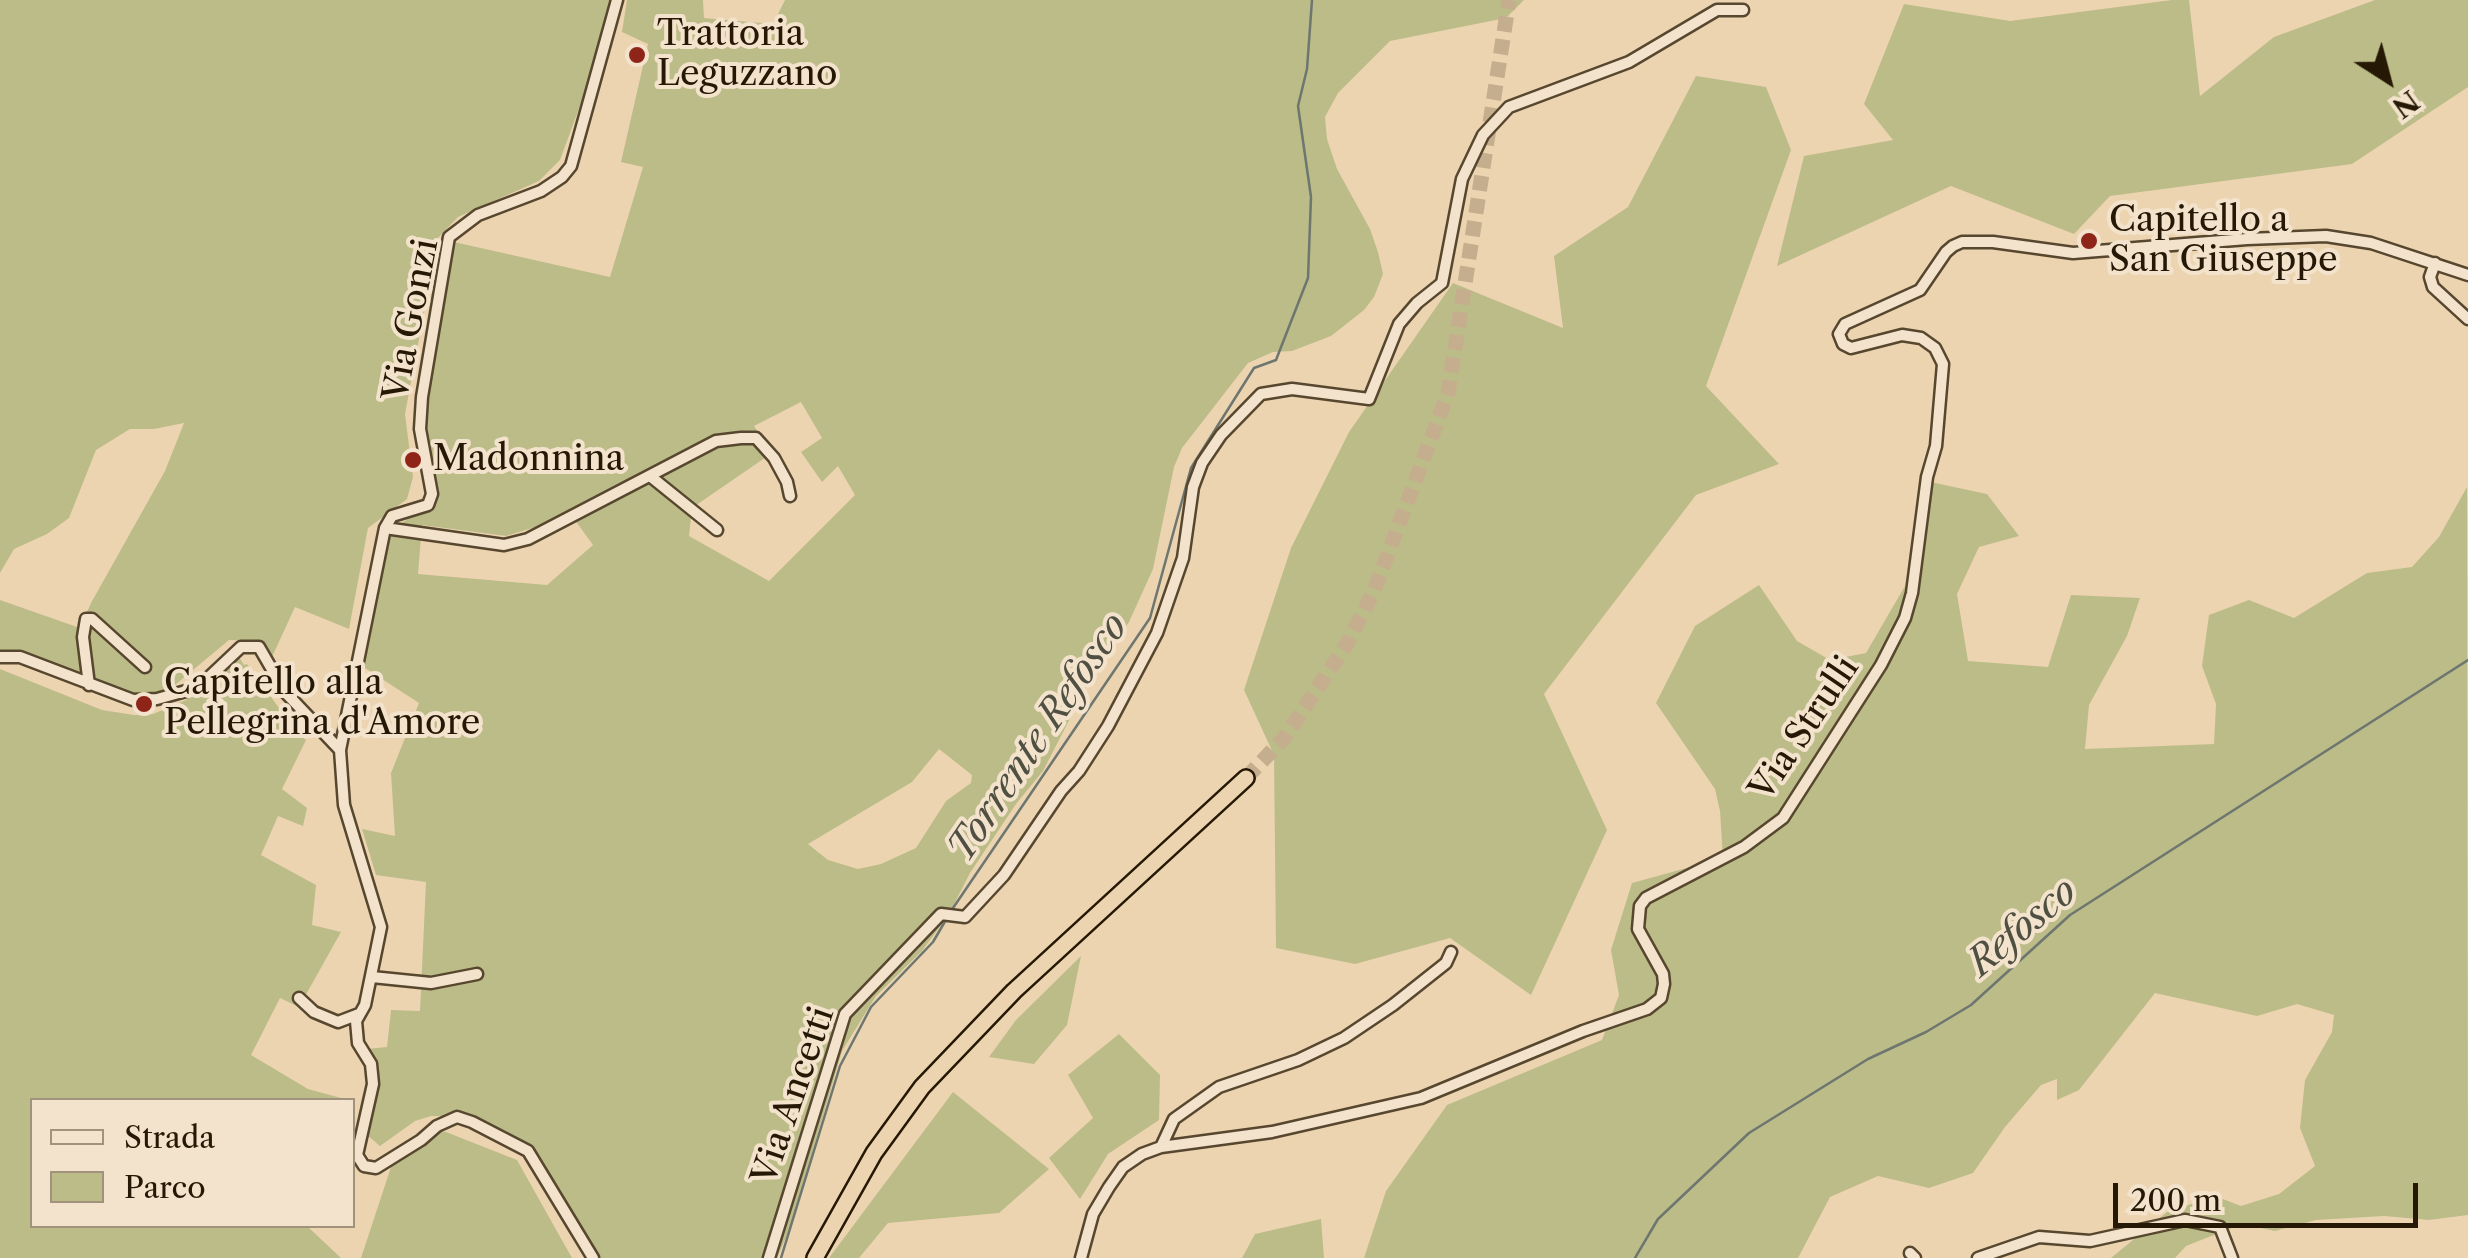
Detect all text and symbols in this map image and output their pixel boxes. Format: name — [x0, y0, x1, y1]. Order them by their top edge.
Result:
place label: Trattoria Leguzzano — [657, 14, 837, 96]
north arrow — [2338, 30, 2438, 130]
marker: Trattoria Leguzzano — [626, 44, 648, 66]
text: N — [2386, 83, 2425, 125]
place label: Capitello a San Giuseppe — [2109, 200, 2337, 282]
marker: Capitello a San Giuseppe — [2078, 230, 2100, 252]
street label: Via Gonzi — [376, 236, 448, 404]
place label: Madonnina — [433, 439, 624, 481]
marker: Madonnina — [402, 449, 424, 471]
water label: Torrente Refosco — [939, 606, 1139, 870]
street label: Via Strulli — [1742, 649, 1868, 809]
place label: Capitello alla Pellegrina d'Amore — [164, 663, 480, 745]
marker: Capitello alla Pellegrina d'Amore — [133, 693, 155, 715]
water label: Refosco — [1959, 869, 2087, 987]
street label: Via Ancetti — [744, 1002, 844, 1190]
legend — [30, 1098, 355, 1228]
text: Strada — [124, 1119, 215, 1156]
scale bar — [2118, 1163, 2423, 1225]
text: Parco — [124, 1169, 206, 1206]
text: 200 m — [2130, 1182, 2221, 1219]

